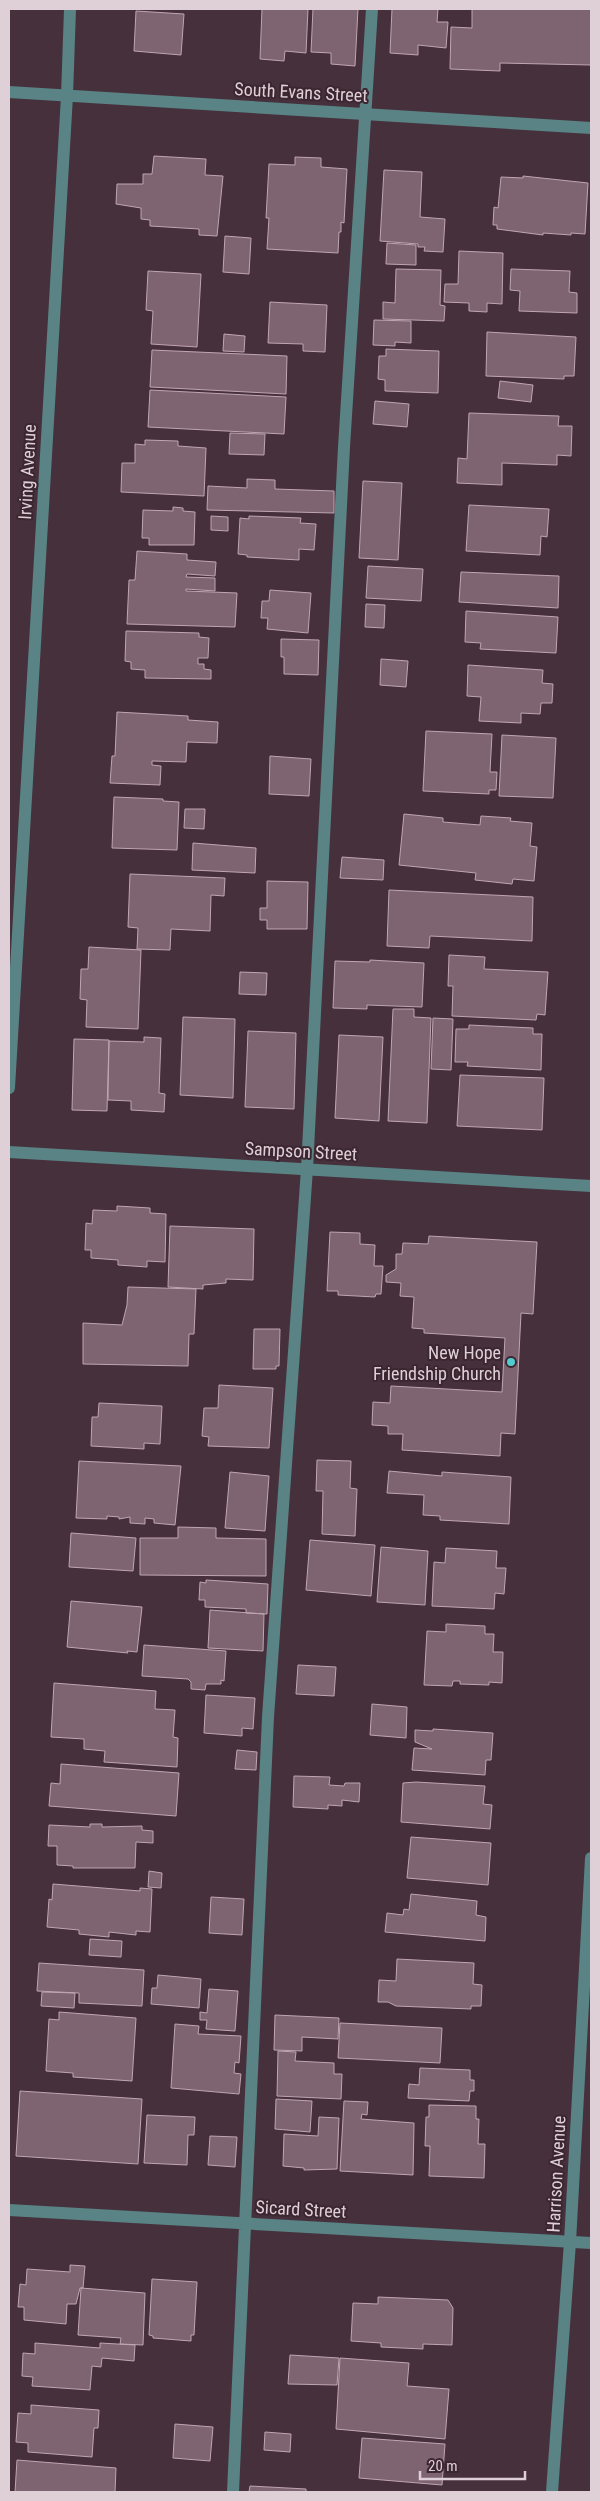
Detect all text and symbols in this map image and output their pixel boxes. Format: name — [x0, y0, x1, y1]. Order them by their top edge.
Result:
street label: South Evans Street — [234, 78, 368, 106]
street label: Irving Avenue — [14, 424, 40, 520]
street label: Sampson Street — [244, 1138, 358, 1164]
place label: New Hope Friendship Church — [373, 1342, 501, 1384]
marker: New Hope Friendship Church — [505, 1356, 517, 1368]
street label: Harrison Avenue — [542, 2115, 570, 2233]
street label: Sicard Street — [255, 2196, 347, 2222]
scale bar — [420, 2448, 525, 2480]
text: 20 m — [428, 2457, 458, 2475]

